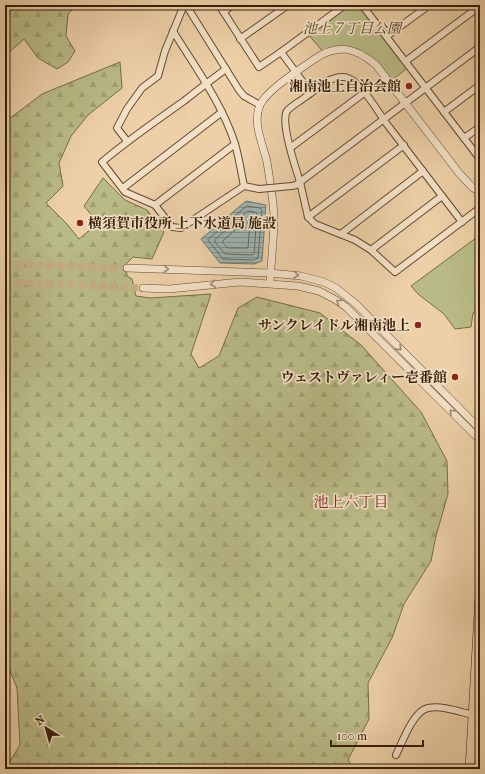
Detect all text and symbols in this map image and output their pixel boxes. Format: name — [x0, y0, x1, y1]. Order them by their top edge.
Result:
park label: 池上７丁目公園 — [303, 20, 403, 37]
place label: 湘南池上自治会館 — [289, 78, 401, 95]
marker: 湘南池上自治会館 — [404, 81, 414, 91]
place label: 横須賀市役所 上下水道局 施設 — [88, 215, 276, 232]
marker: 横須賀市役所 上下水道局 施設 — [75, 218, 85, 228]
one-way arrow — [163, 265, 169, 273]
one-way arrow — [293, 271, 299, 280]
one-way arrow — [210, 279, 216, 288]
one-way arrow — [336, 299, 343, 307]
place label: サンクレイドル湘南池上 — [258, 317, 410, 334]
marker: サンクレイドル湘南池上 — [413, 320, 423, 330]
one-way arrow — [394, 343, 402, 351]
place label: ウェストヴァレィー壱番館 — [281, 369, 447, 386]
marker: ウェストヴァレィー壱番館 — [450, 372, 460, 382]
one-way arrow — [449, 409, 457, 417]
district label: 池上六丁目 — [313, 493, 389, 511]
north arrow — [26, 708, 66, 748]
text: N — [33, 712, 48, 728]
scale bar — [331, 722, 423, 748]
text: 100 m — [337, 729, 367, 743]

